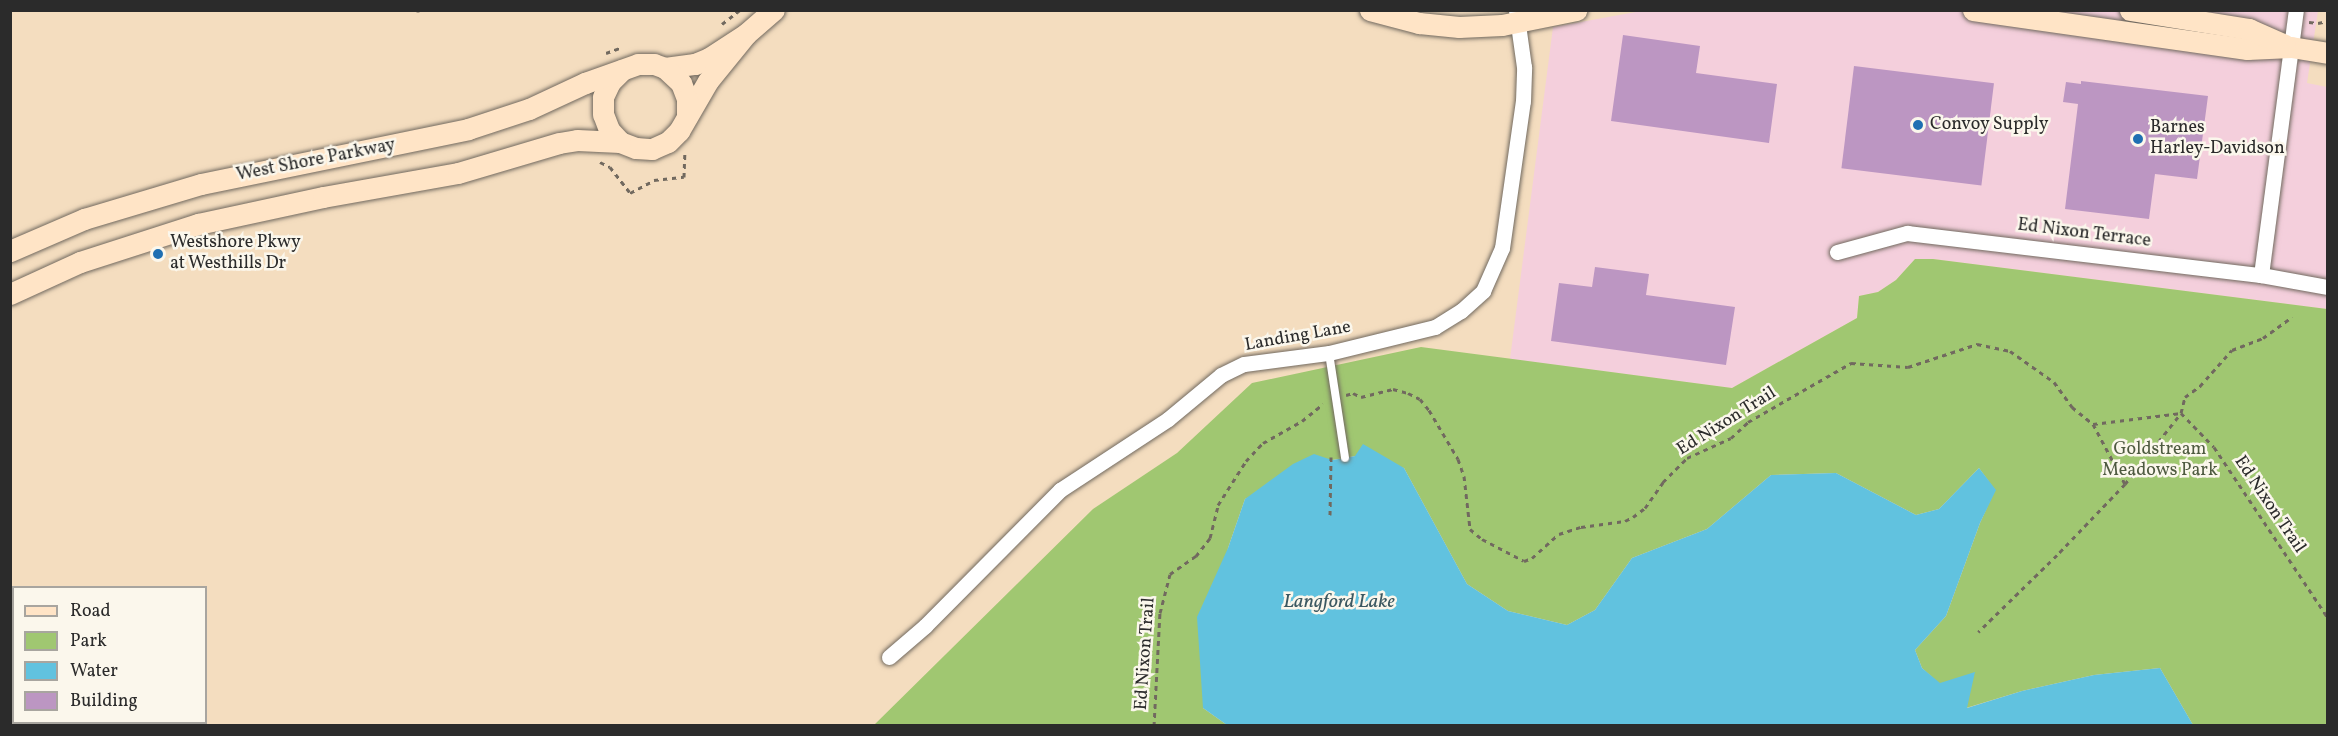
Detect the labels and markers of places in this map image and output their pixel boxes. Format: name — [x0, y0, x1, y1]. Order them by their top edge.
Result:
place label: Convoy Supply — [1930, 114, 2049, 136]
marker: Convoy Supply — [1911, 118, 1925, 132]
place label: Barnes Harley-Davidson — [2150, 118, 2285, 160]
marker: Barnes Harley-Davidson — [2131, 132, 2145, 146]
place label: Westshore Pkwy at Westhills Dr — [170, 233, 301, 276]
marker: Westshore Pkwy at Westhills Dr — [151, 247, 165, 261]

